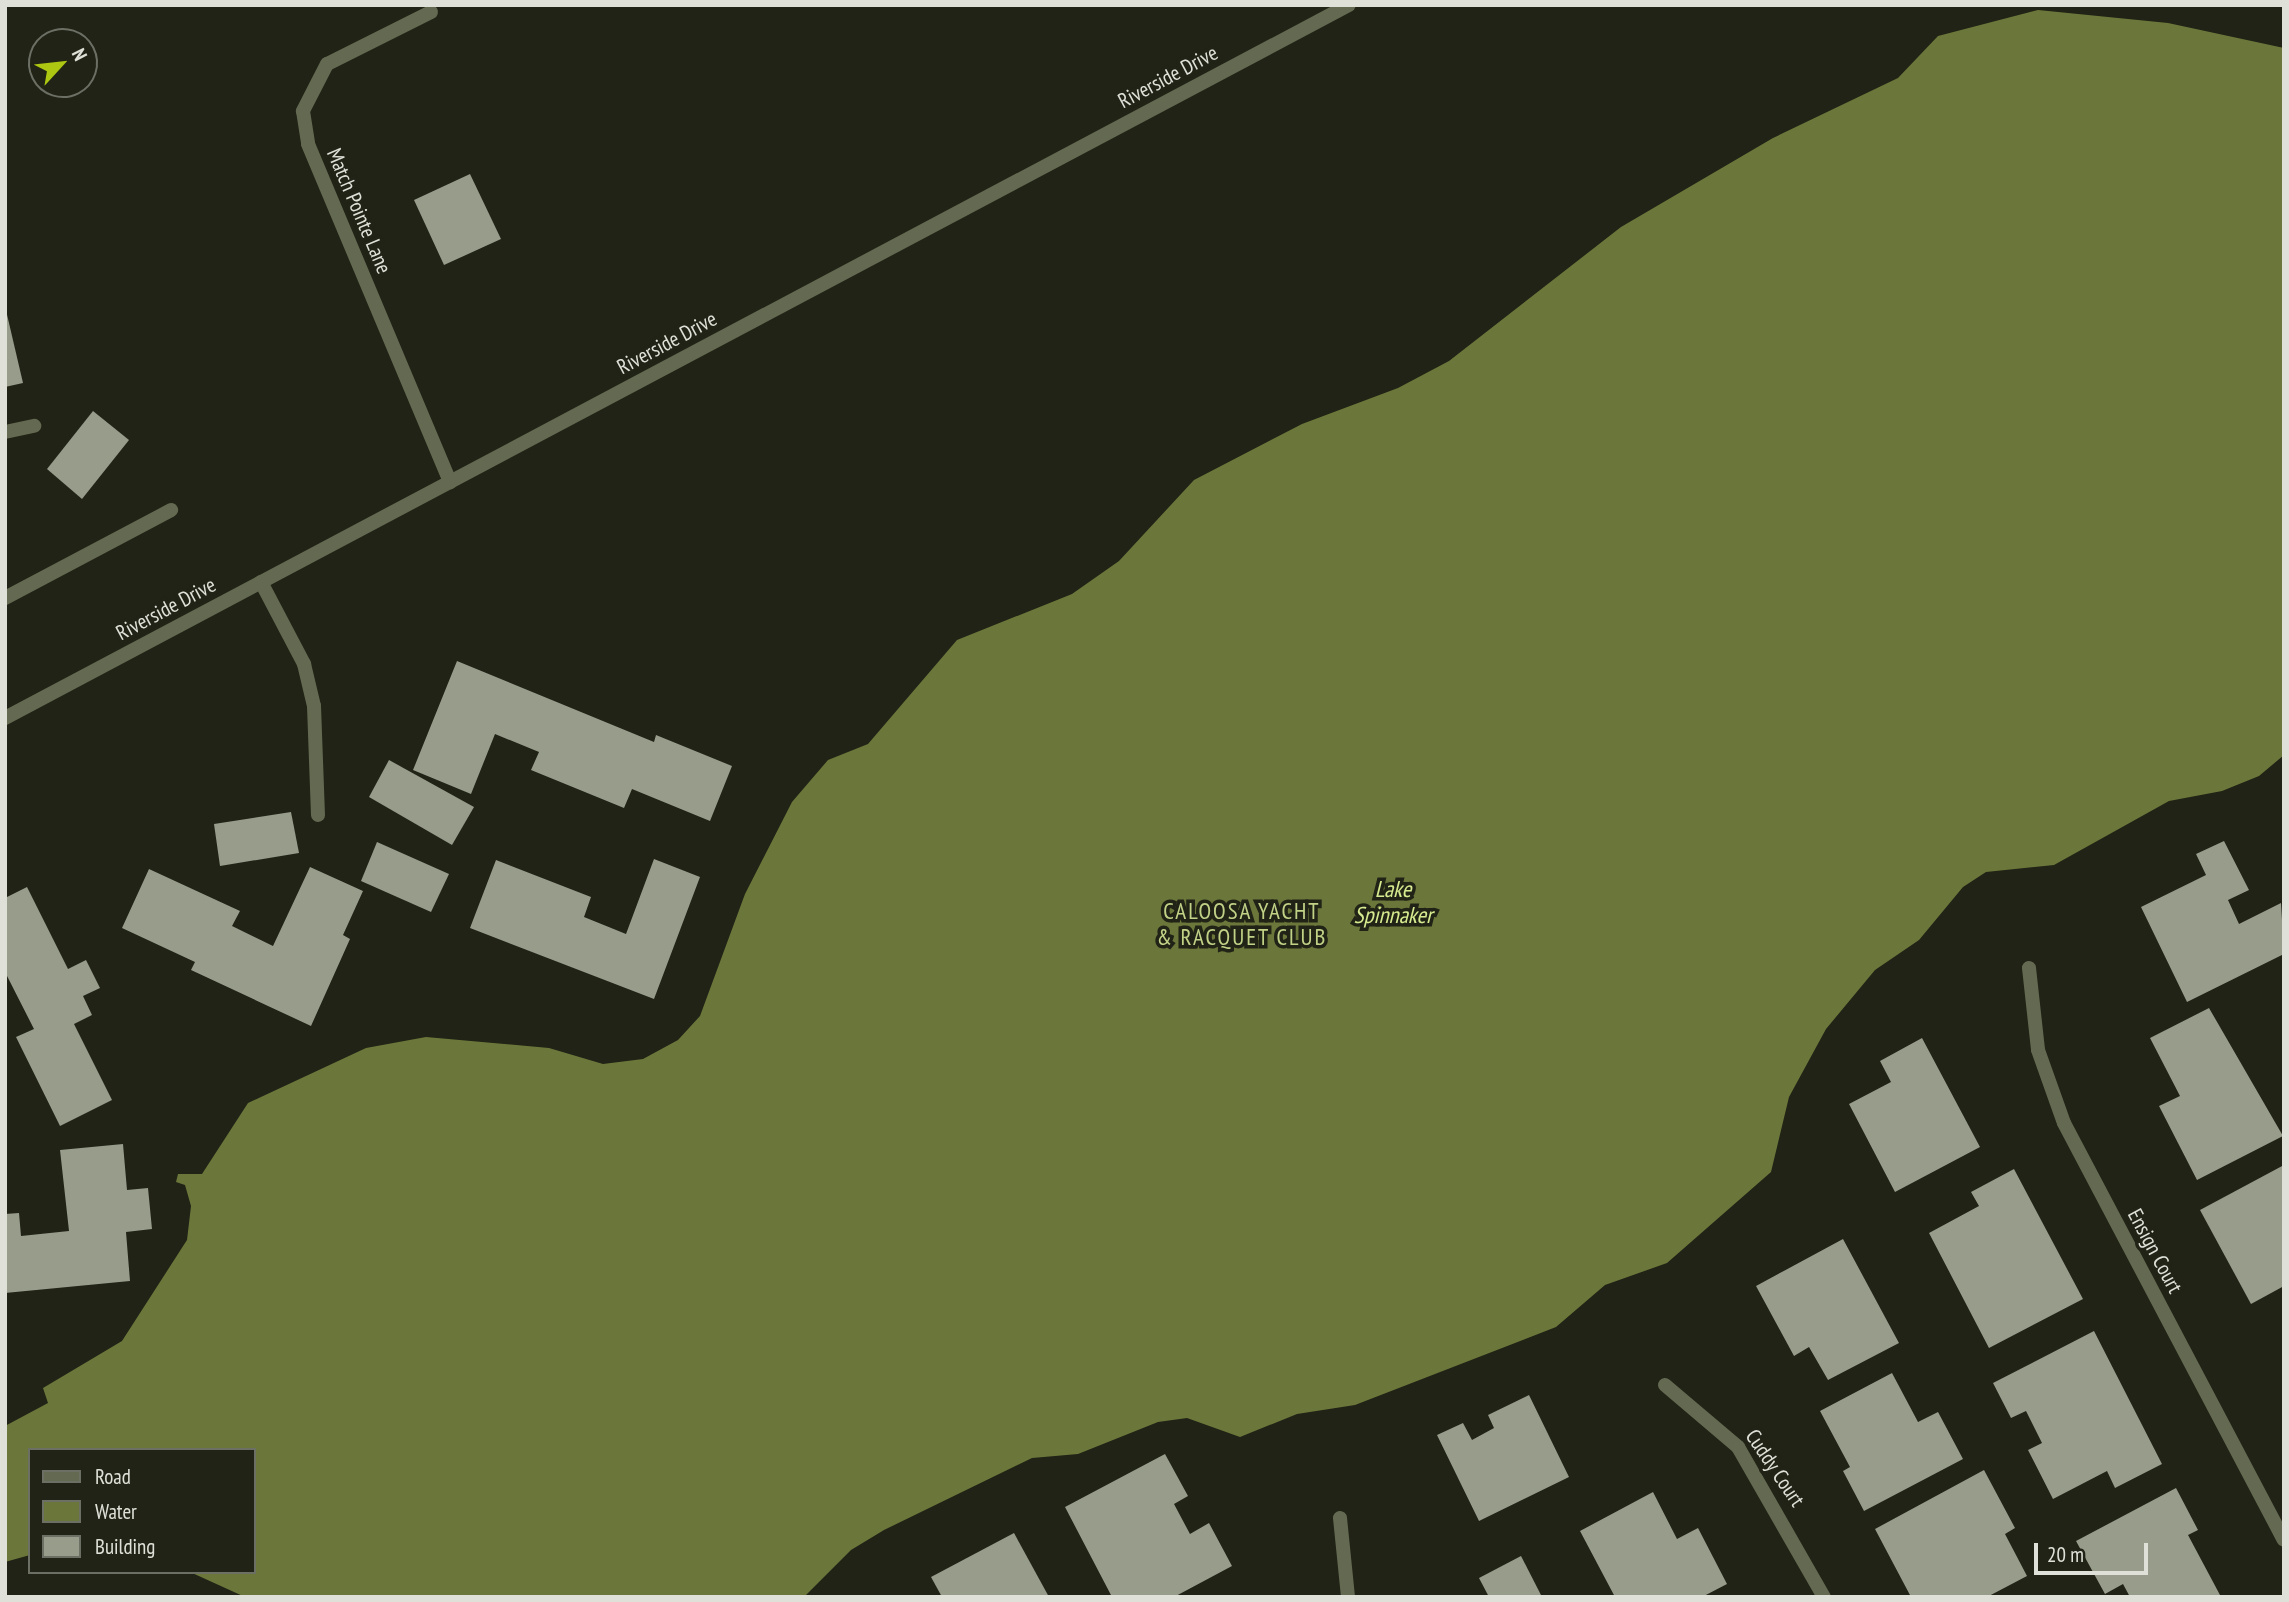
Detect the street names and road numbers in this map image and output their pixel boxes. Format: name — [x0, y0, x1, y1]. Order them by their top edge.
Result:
street label: Riverside Drive — [1114, 40, 1222, 114]
street label: Match Pointe Lane — [321, 145, 397, 277]
street label: Riverside Drive — [613, 306, 721, 380]
street label: Riverside Drive — [112, 572, 220, 646]
street label: Ensign Court — [2122, 1205, 2188, 1297]
street label: Cuddy Court — [1740, 1424, 1810, 1512]

